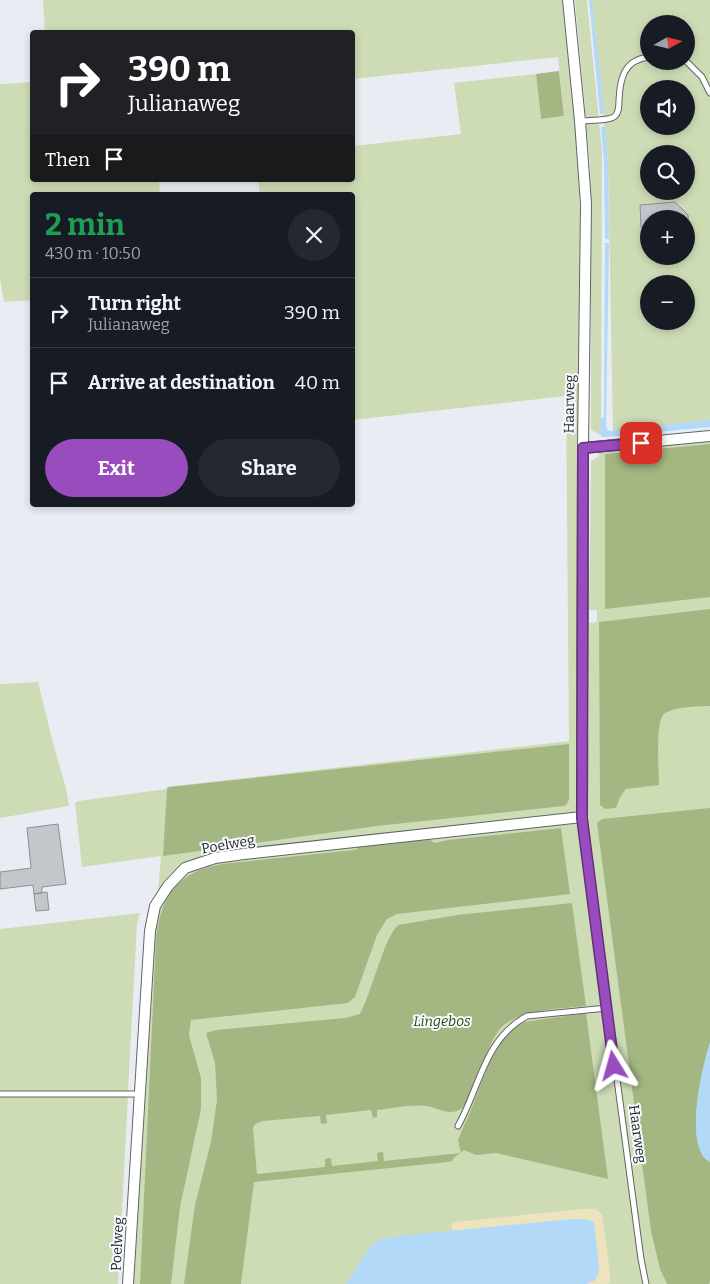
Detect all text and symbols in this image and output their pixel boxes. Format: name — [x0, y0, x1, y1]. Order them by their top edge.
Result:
north arrow — [640, 15, 695, 70]
map controls — [640, 15, 695, 330]
text: 390 m — [128, 48, 231, 90]
icon: right — [45, 50, 110, 115]
button: sound — [640, 80, 695, 135]
text: Julianaweg — [128, 90, 240, 117]
icon: arrive — [100, 145, 128, 173]
button: search — [640, 145, 695, 200]
text: Then — [45, 148, 90, 171]
text: 2 min — [45, 207, 125, 243]
button: close — [288, 209, 340, 261]
button: + — [640, 210, 695, 265]
text: 430 m · 10:50 — [45, 244, 141, 263]
button: − — [640, 275, 695, 330]
text: Turn right — [88, 292, 181, 315]
icon: right — [45, 299, 73, 327]
text: 390 m — [284, 301, 340, 324]
text: Julianaweg — [88, 315, 170, 334]
icon: arrive — [45, 369, 73, 397]
text: Arrive at destination — [88, 371, 275, 394]
text: 40 m — [295, 371, 340, 394]
street label: Haarweg — [560, 374, 579, 434]
pin — [620, 422, 662, 464]
icon: arrive — [627, 429, 655, 457]
button: Exit — [45, 439, 188, 497]
button: Share — [198, 439, 340, 497]
street label: Poelweg — [200, 831, 256, 858]
park label: Lingebos — [413, 1013, 471, 1030]
position arrow — [587, 1039, 639, 1091]
street label: Haarweg — [625, 1104, 650, 1165]
street label: Poelweg — [108, 1216, 127, 1271]

